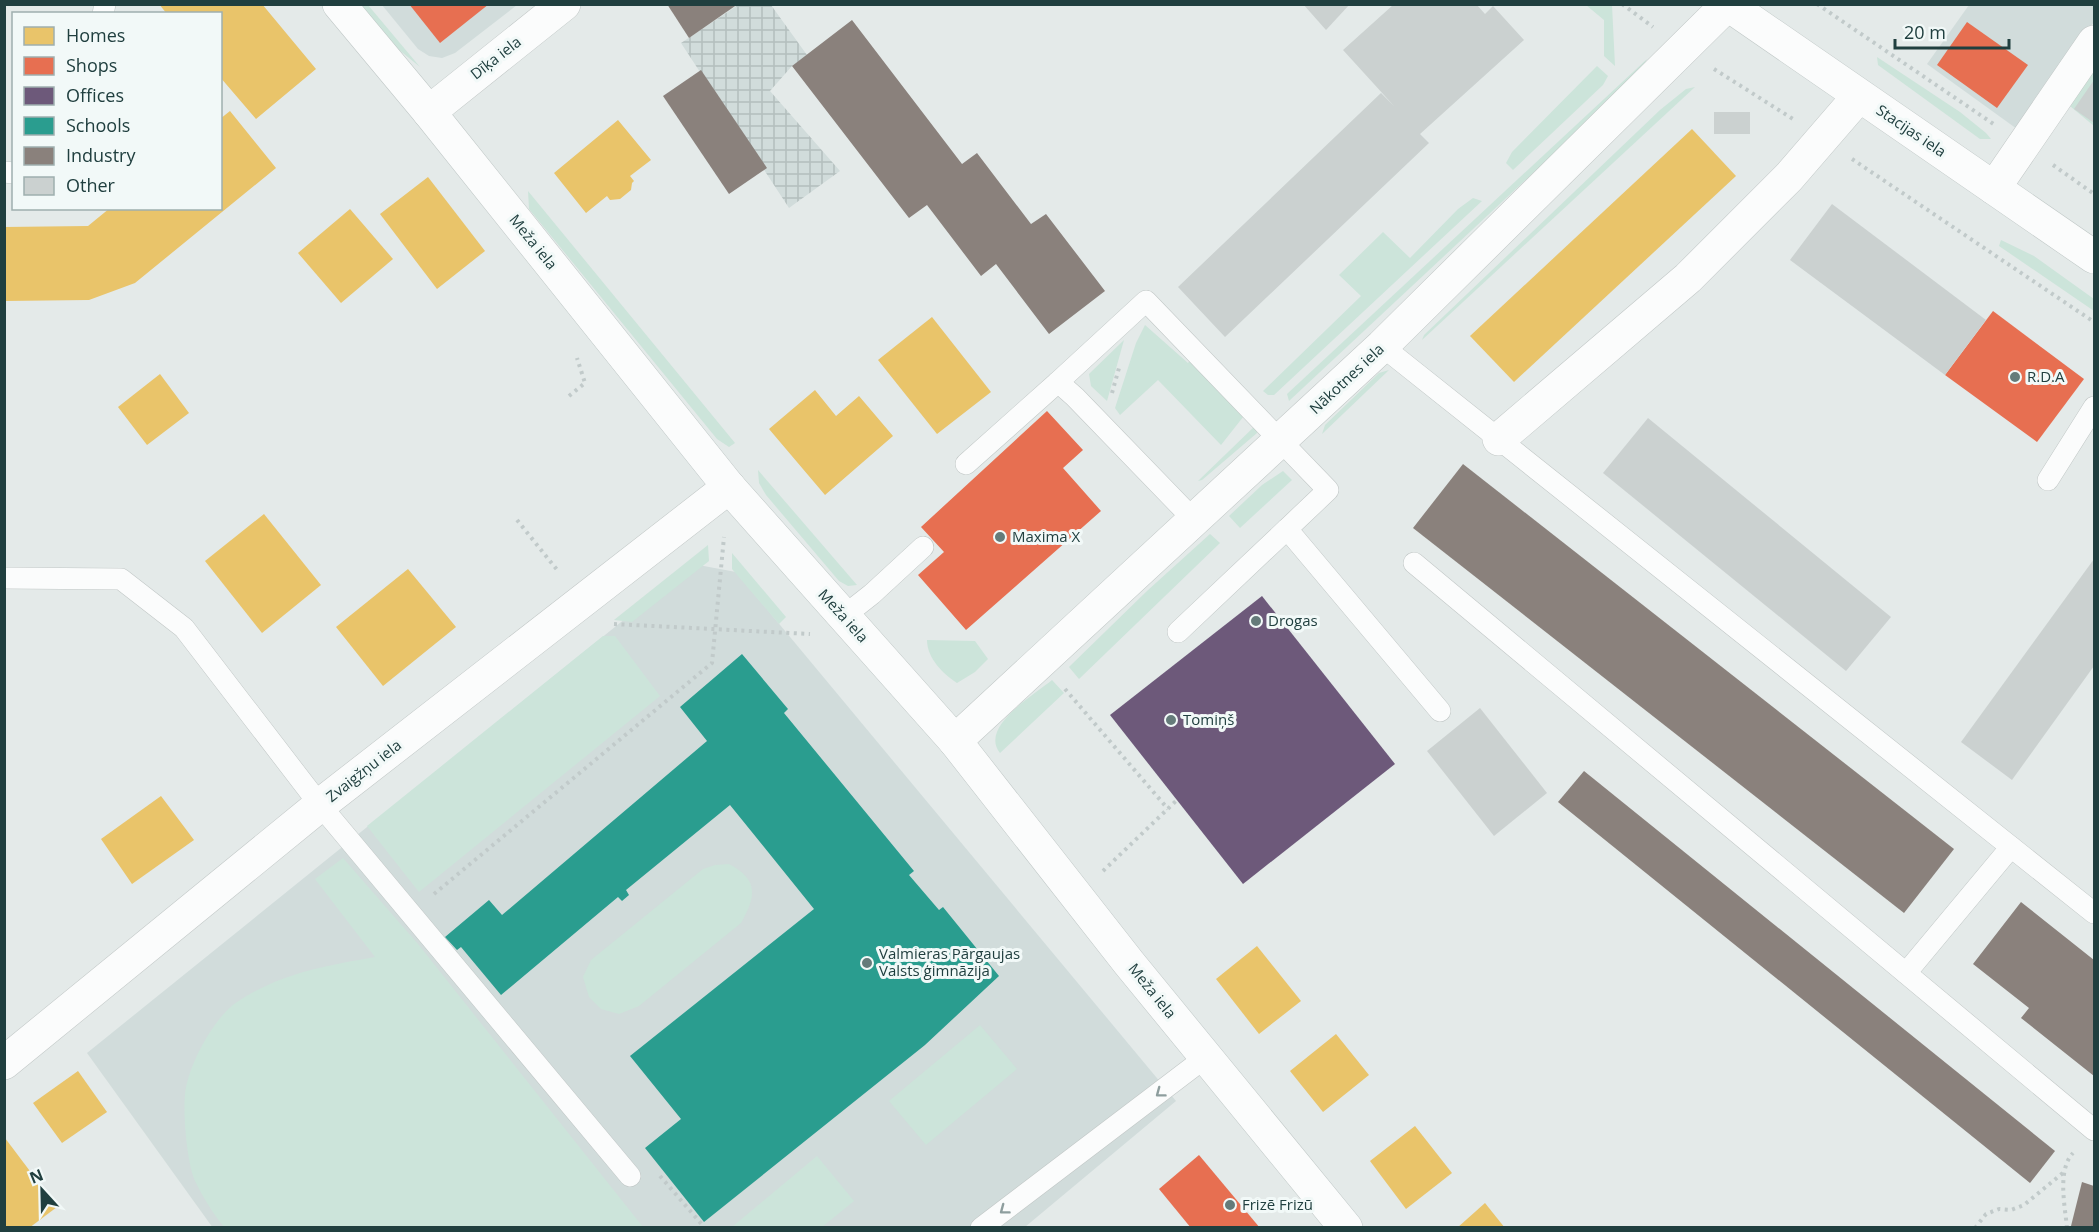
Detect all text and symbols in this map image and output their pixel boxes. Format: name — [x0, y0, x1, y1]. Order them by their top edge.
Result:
legend — [12, 12, 222, 210]
scale bar — [1895, 12, 2009, 50]
text: 20 m — [1904, 20, 1946, 44]
text: Homes — [66, 23, 125, 47]
street label: Dīķa iela — [466, 31, 525, 83]
text: Shops — [66, 53, 117, 77]
text: Offices — [66, 83, 124, 107]
street label: Stacijas iela — [1873, 99, 1950, 161]
text: Schools — [66, 113, 130, 137]
text: Industry — [66, 143, 136, 167]
text: Other — [66, 173, 116, 197]
street label: Meža iela — [505, 210, 562, 273]
street label: Nākotnes iela — [1305, 339, 1388, 418]
place label: R.D.A — [2027, 366, 2065, 386]
marker: R.D.A — [2008, 370, 2022, 384]
place label: Maxima X — [1012, 526, 1081, 546]
marker: Maxima X — [993, 530, 1007, 544]
street label: Meža iela — [814, 584, 873, 646]
place label: Drogas — [1268, 610, 1318, 630]
marker: Drogas — [1249, 614, 1263, 628]
place label: Tomiņš — [1183, 709, 1234, 729]
marker: Tomiņš — [1164, 713, 1178, 727]
street label: Zvaigžņu iela — [322, 735, 405, 806]
place label: Valmieras Pārgaujas Valsts ģimnāzija — [879, 943, 1020, 980]
marker: Valmieras Pārgaujas Valsts ģimnāzija — [860, 956, 874, 970]
street label: Meža iela — [1124, 959, 1181, 1022]
one-way arrow — [1155, 1085, 1166, 1096]
north arrow — [12, 1160, 72, 1220]
text: N — [26, 1163, 47, 1189]
place label: Frizē Frizū — [1242, 1194, 1313, 1214]
marker: Frizē Frizū — [1223, 1198, 1237, 1212]
one-way arrow — [1000, 1203, 1011, 1214]

